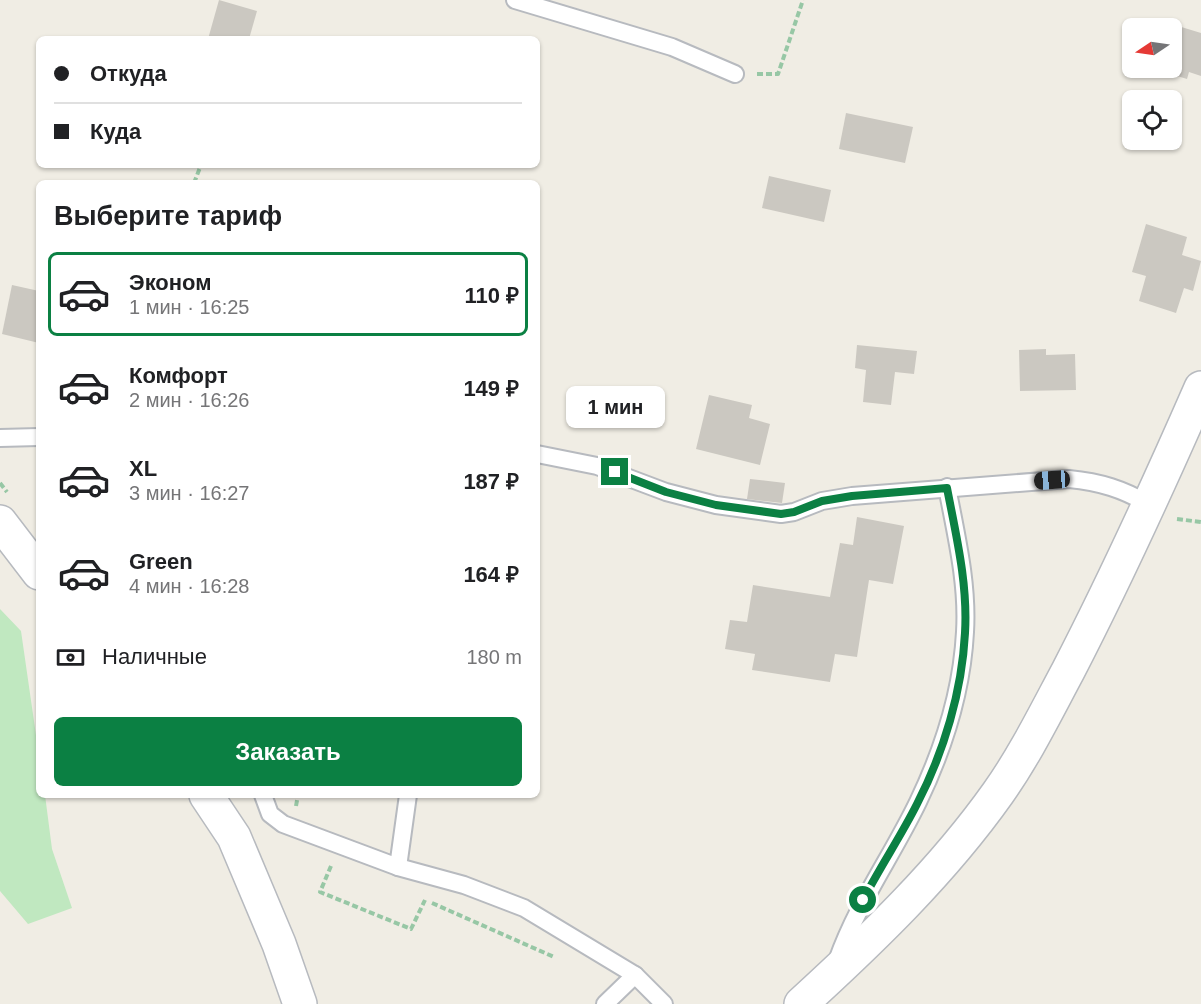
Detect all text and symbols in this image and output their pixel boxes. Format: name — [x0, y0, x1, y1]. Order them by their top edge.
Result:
north arrow — [1122, 18, 1182, 78]
map controls — [1122, 18, 1182, 150]
text: Откуда — [90, 61, 167, 86]
button: locate — [1122, 90, 1182, 150]
text: Куда — [90, 119, 141, 144]
text: Выберите тариф — [54, 201, 282, 231]
icon: car — [57, 267, 111, 321]
text: Эконом — [129, 270, 212, 295]
text: 110 ₽ — [465, 283, 519, 308]
text: 1 мин · 16:25 — [129, 296, 249, 318]
icon: car — [57, 360, 111, 414]
text: Комфорт — [129, 363, 228, 388]
text: 149 ₽ — [463, 376, 519, 401]
callout: 1 мин — [566, 385, 664, 427]
text: 2 мин · 16:26 — [129, 389, 249, 411]
text: 1 мин — [588, 396, 643, 418]
icon: car — [57, 453, 111, 507]
text: XL — [129, 456, 157, 481]
route end — [601, 458, 628, 485]
text: 187 ₽ — [463, 469, 519, 494]
car — [1033, 470, 1071, 490]
text: 3 мин · 16:27 — [129, 482, 249, 504]
icon: car — [57, 546, 111, 600]
text: Green — [129, 549, 193, 574]
text: 164 ₽ — [463, 562, 519, 587]
text: 4 мин · 16:28 — [129, 575, 249, 597]
icon: cash — [54, 641, 87, 674]
text: Наличные — [102, 644, 207, 669]
text: 180 m — [466, 646, 522, 668]
button: Заказать — [54, 717, 522, 786]
route start — [849, 886, 876, 913]

